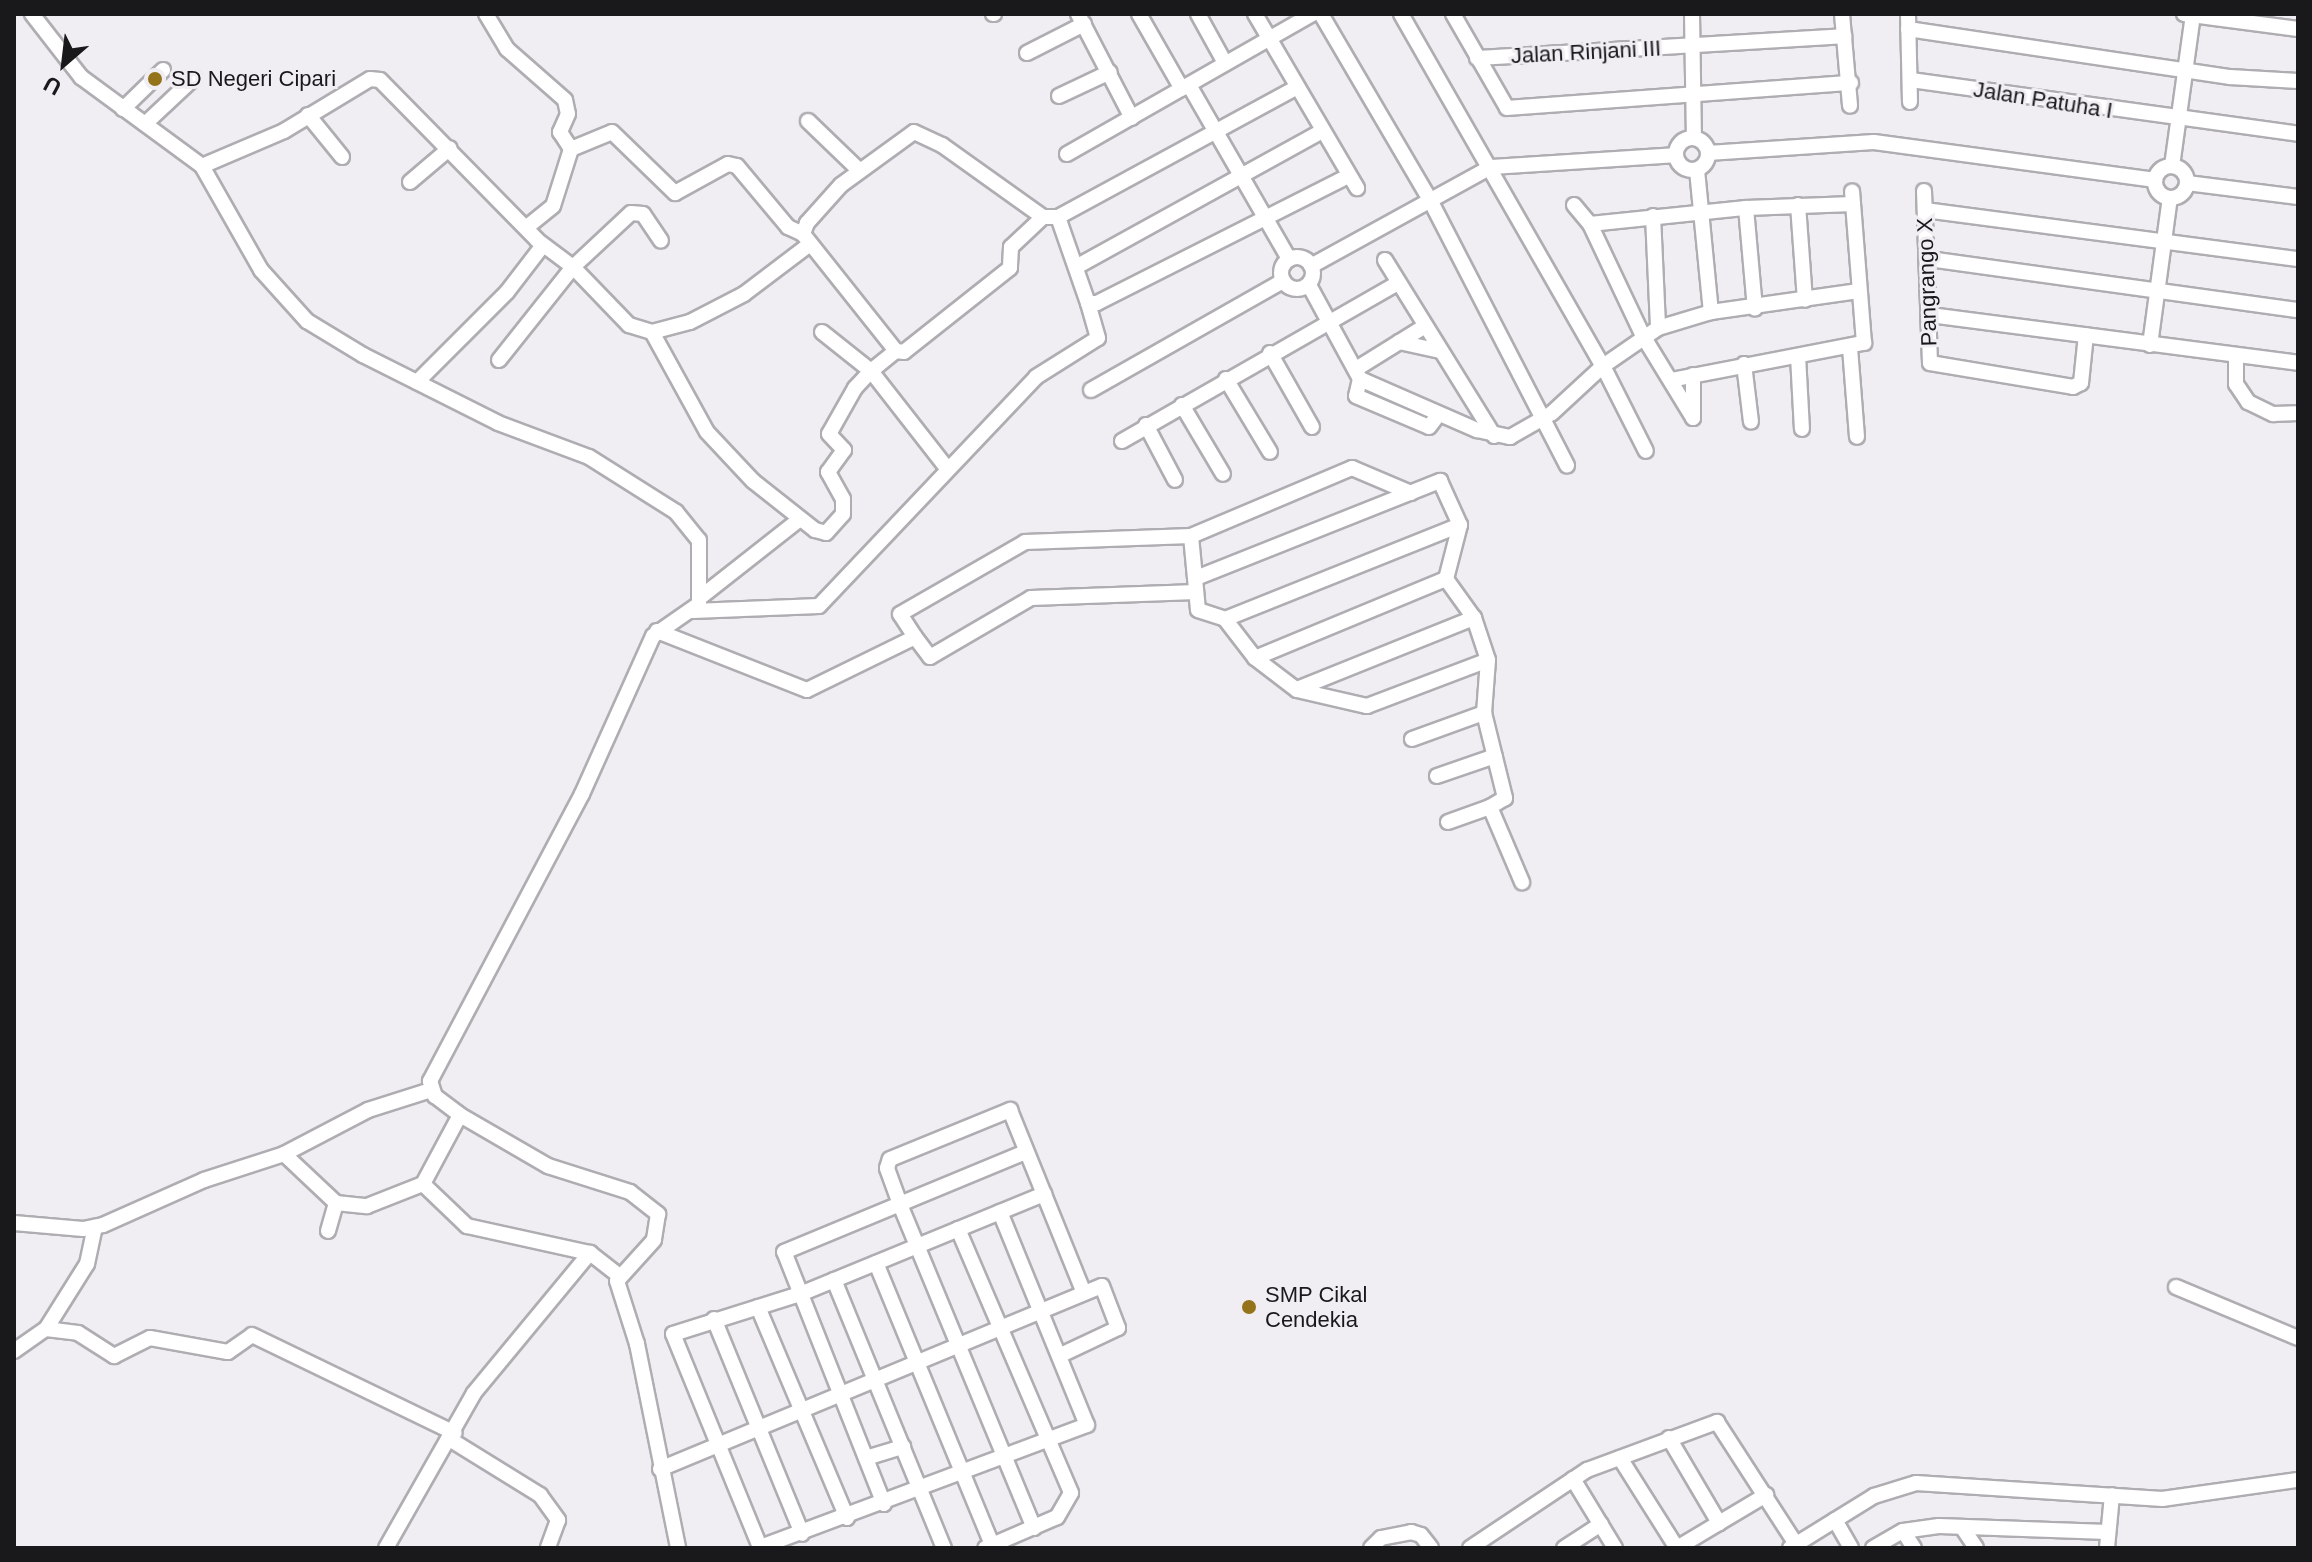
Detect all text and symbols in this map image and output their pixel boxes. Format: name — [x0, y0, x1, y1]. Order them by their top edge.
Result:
north arrow — [24, 24, 104, 104]
street label: Jalan Rinjani III — [1510, 35, 1662, 69]
place label: SD Negeri Cipari — [171, 66, 336, 92]
marker: SD Negeri Cipari — [146, 70, 164, 88]
text: U — [40, 71, 65, 100]
street label: Jalan Patuha I — [1971, 76, 2115, 124]
street label: Pangrango X — [1912, 217, 1942, 347]
place label: SMP Cikal Cendekia — [1265, 1281, 1368, 1332]
marker: SMP Cikal Cendekia — [1240, 1298, 1258, 1316]

